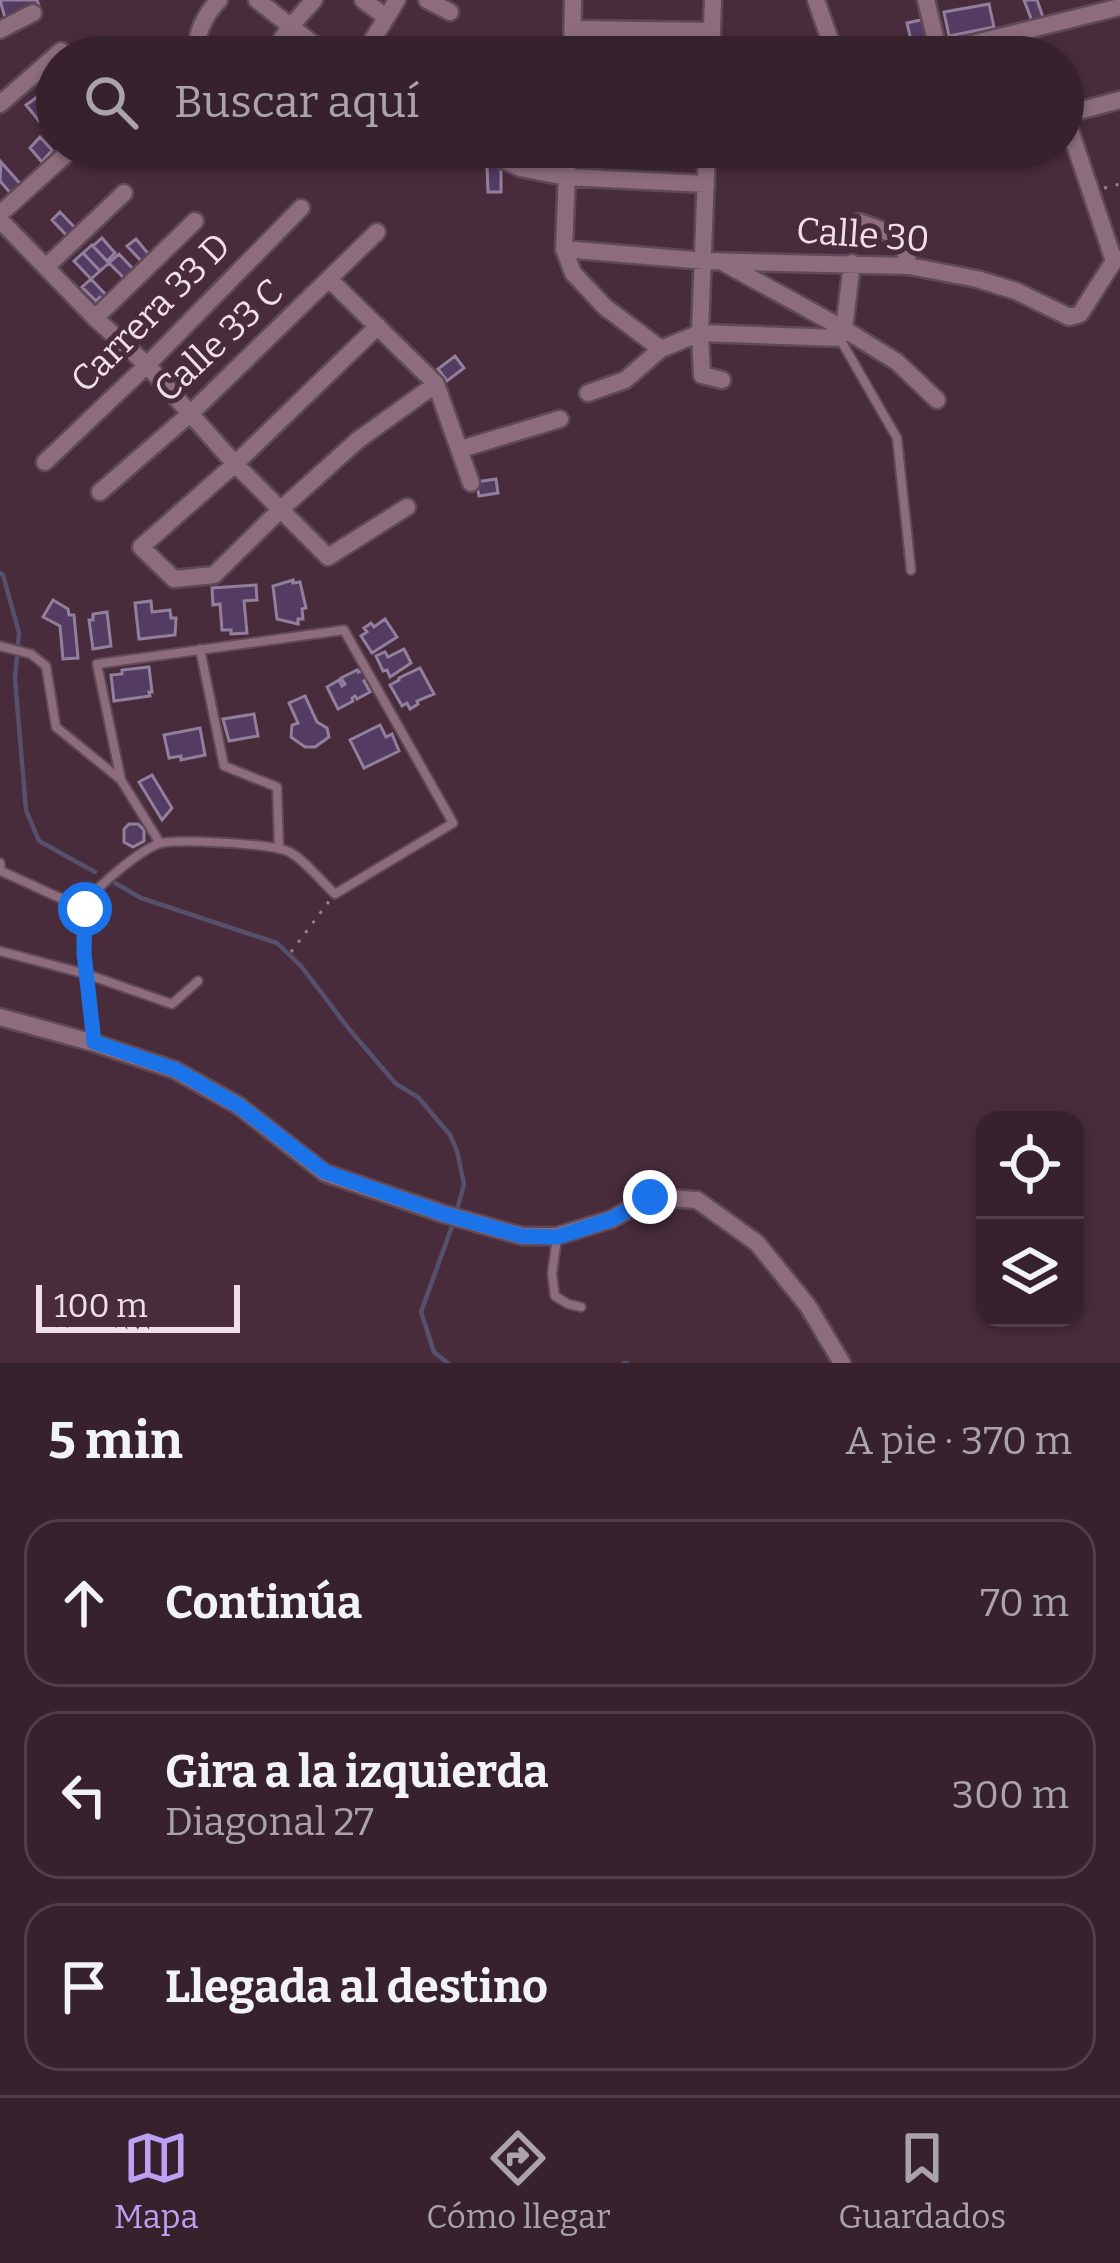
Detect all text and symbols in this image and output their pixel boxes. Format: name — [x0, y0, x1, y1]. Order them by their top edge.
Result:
search box — [36, 36, 1084, 168]
icon: search — [78, 69, 144, 135]
text: Buscar aquí — [174, 75, 419, 129]
street label: Calle 30 — [795, 208, 931, 262]
street label: Carrera 33 D — [62, 224, 240, 402]
street label: Calle 33 C — [145, 270, 292, 412]
route start — [58, 882, 112, 936]
map controls — [976, 1111, 1084, 1327]
button: locate — [976, 1111, 1084, 1219]
route end — [623, 1170, 677, 1224]
button: layers — [976, 1219, 1084, 1327]
scale bar — [36, 1279, 240, 1332]
text: 100 m — [54, 1286, 148, 1326]
text: 5 min — [48, 1410, 183, 1472]
text: A pie · 370 m — [845, 1418, 1072, 1464]
icon: ahead — [51, 1570, 117, 1636]
text: Continúa — [165, 1576, 362, 1630]
text: 70 m — [980, 1580, 1069, 1626]
text: Gira a la izquierda — [165, 1745, 549, 1799]
icon: left — [51, 1762, 117, 1828]
text: 300 m — [952, 1772, 1069, 1818]
text: Diagonal 27 — [165, 1799, 374, 1845]
icon: arrive — [51, 1954, 117, 2020]
text: Llegada al destino — [165, 1960, 548, 2014]
tab: Mapa — [114, 2125, 199, 2237]
tab: Cómo llegar — [426, 2125, 611, 2237]
tab: Guardados — [838, 2125, 1006, 2237]

